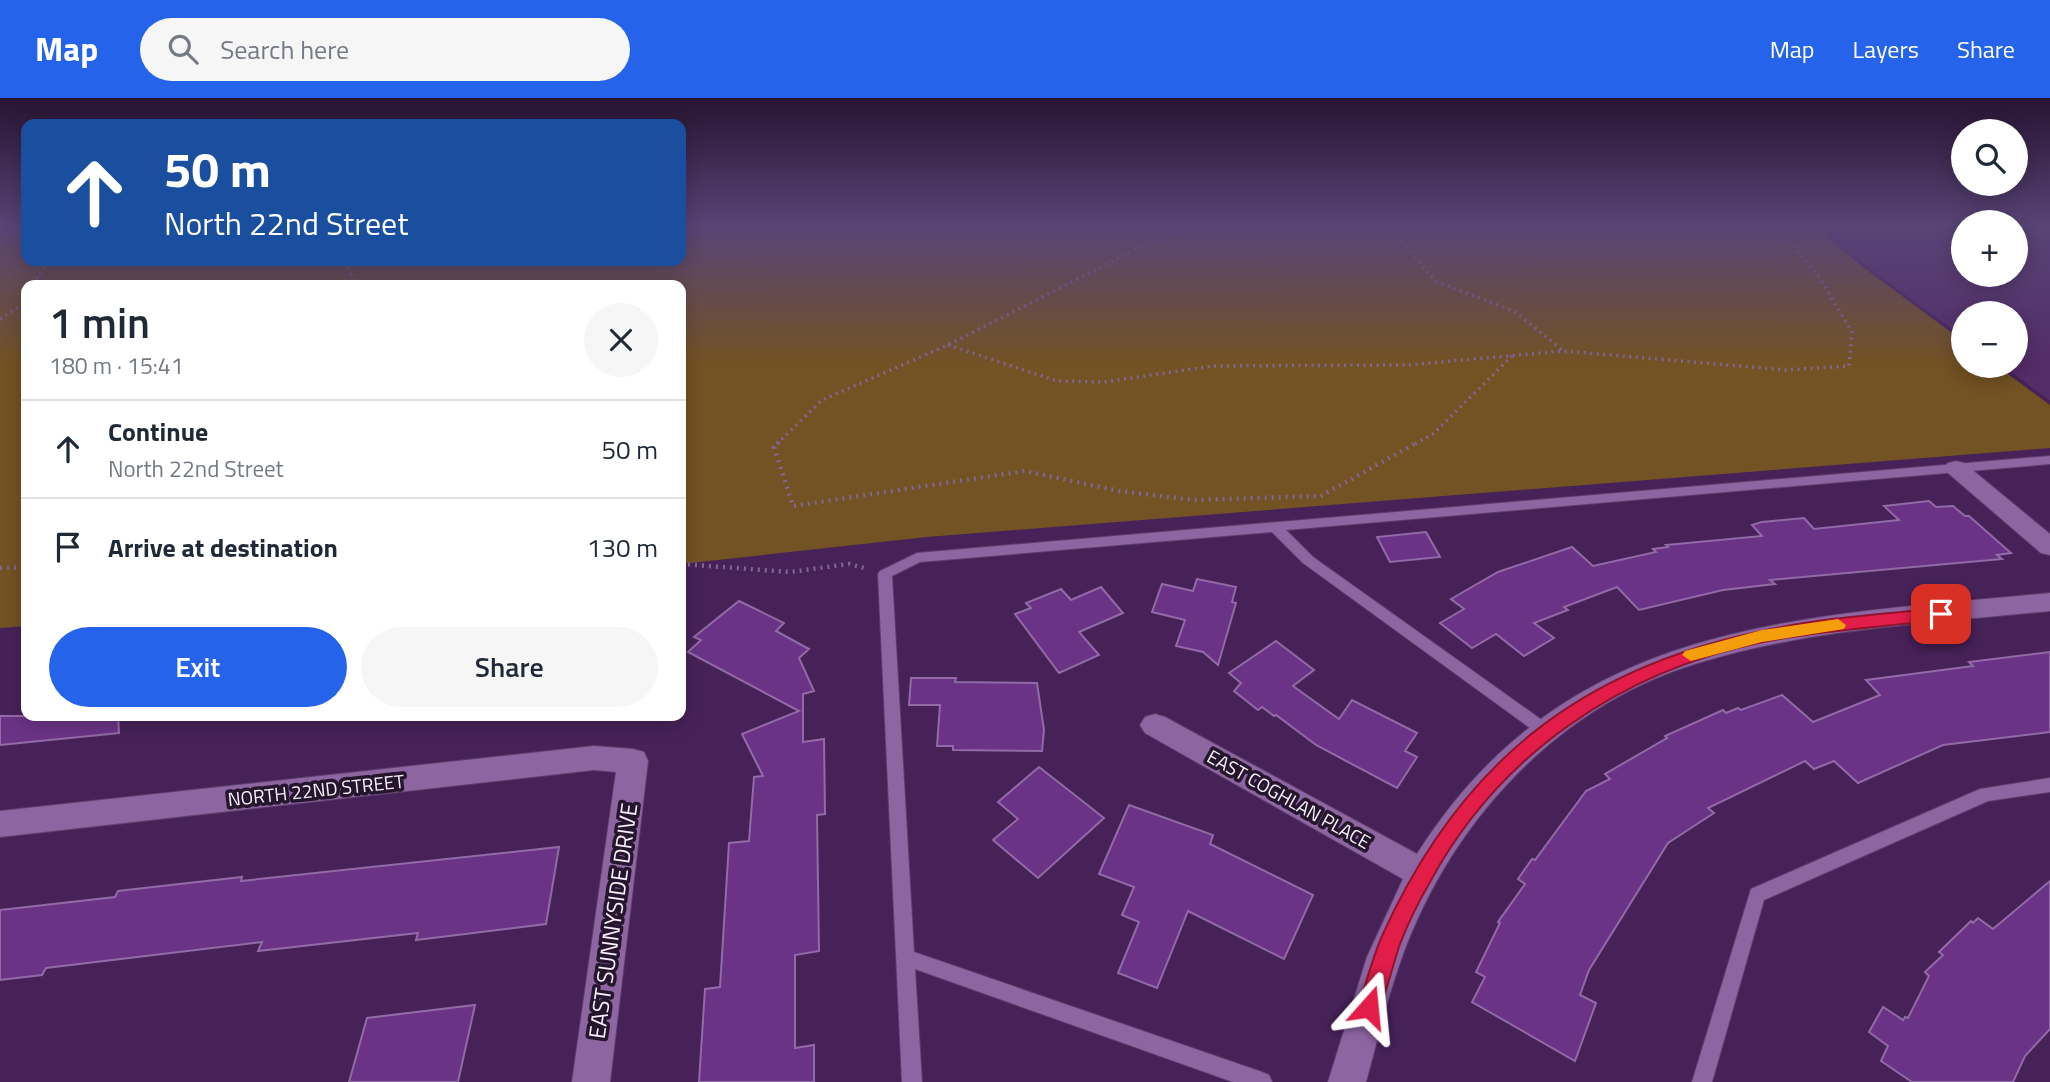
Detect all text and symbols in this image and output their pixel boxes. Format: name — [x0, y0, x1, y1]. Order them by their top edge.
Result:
search box — [140, 18, 630, 81]
text: Map — [35, 24, 98, 74]
icon: search — [164, 30, 202, 68]
text: Search here — [220, 30, 349, 69]
text: Map — [1770, 31, 1815, 67]
text: Layers — [1853, 31, 1919, 67]
text: Share — [1957, 31, 2015, 67]
map controls — [1951, 119, 2028, 378]
button: search — [1951, 119, 2028, 196]
text: 50 m — [164, 131, 271, 206]
icon: ahead — [49, 147, 140, 238]
text: North 22nd Street — [164, 199, 408, 247]
button: + — [1951, 210, 2028, 287]
text: 1 min — [49, 290, 150, 354]
button: − — [1951, 301, 2028, 378]
button: close — [584, 303, 658, 377]
text: 180 m · 15:41 — [49, 348, 184, 383]
text: Continue — [108, 412, 208, 451]
icon: ahead — [49, 430, 87, 468]
text: 50 m — [601, 430, 658, 469]
text: North 22nd Street — [108, 451, 284, 486]
icon: arrive — [49, 528, 87, 566]
text: Arrive at destination — [108, 528, 338, 567]
text: 130 m — [587, 528, 658, 567]
pin — [1911, 584, 1971, 644]
icon: arrive — [1922, 595, 1960, 633]
button: Exit — [49, 627, 347, 707]
button: Share — [361, 627, 658, 707]
street label: EAST COGHLAN PLACE — [1202, 741, 1376, 856]
street label: NORTH 22ND STREET — [226, 766, 406, 813]
street label: EAST SUNNYSIDE DRIVE — [579, 801, 646, 1041]
position arrow — [1332, 970, 1406, 1044]

